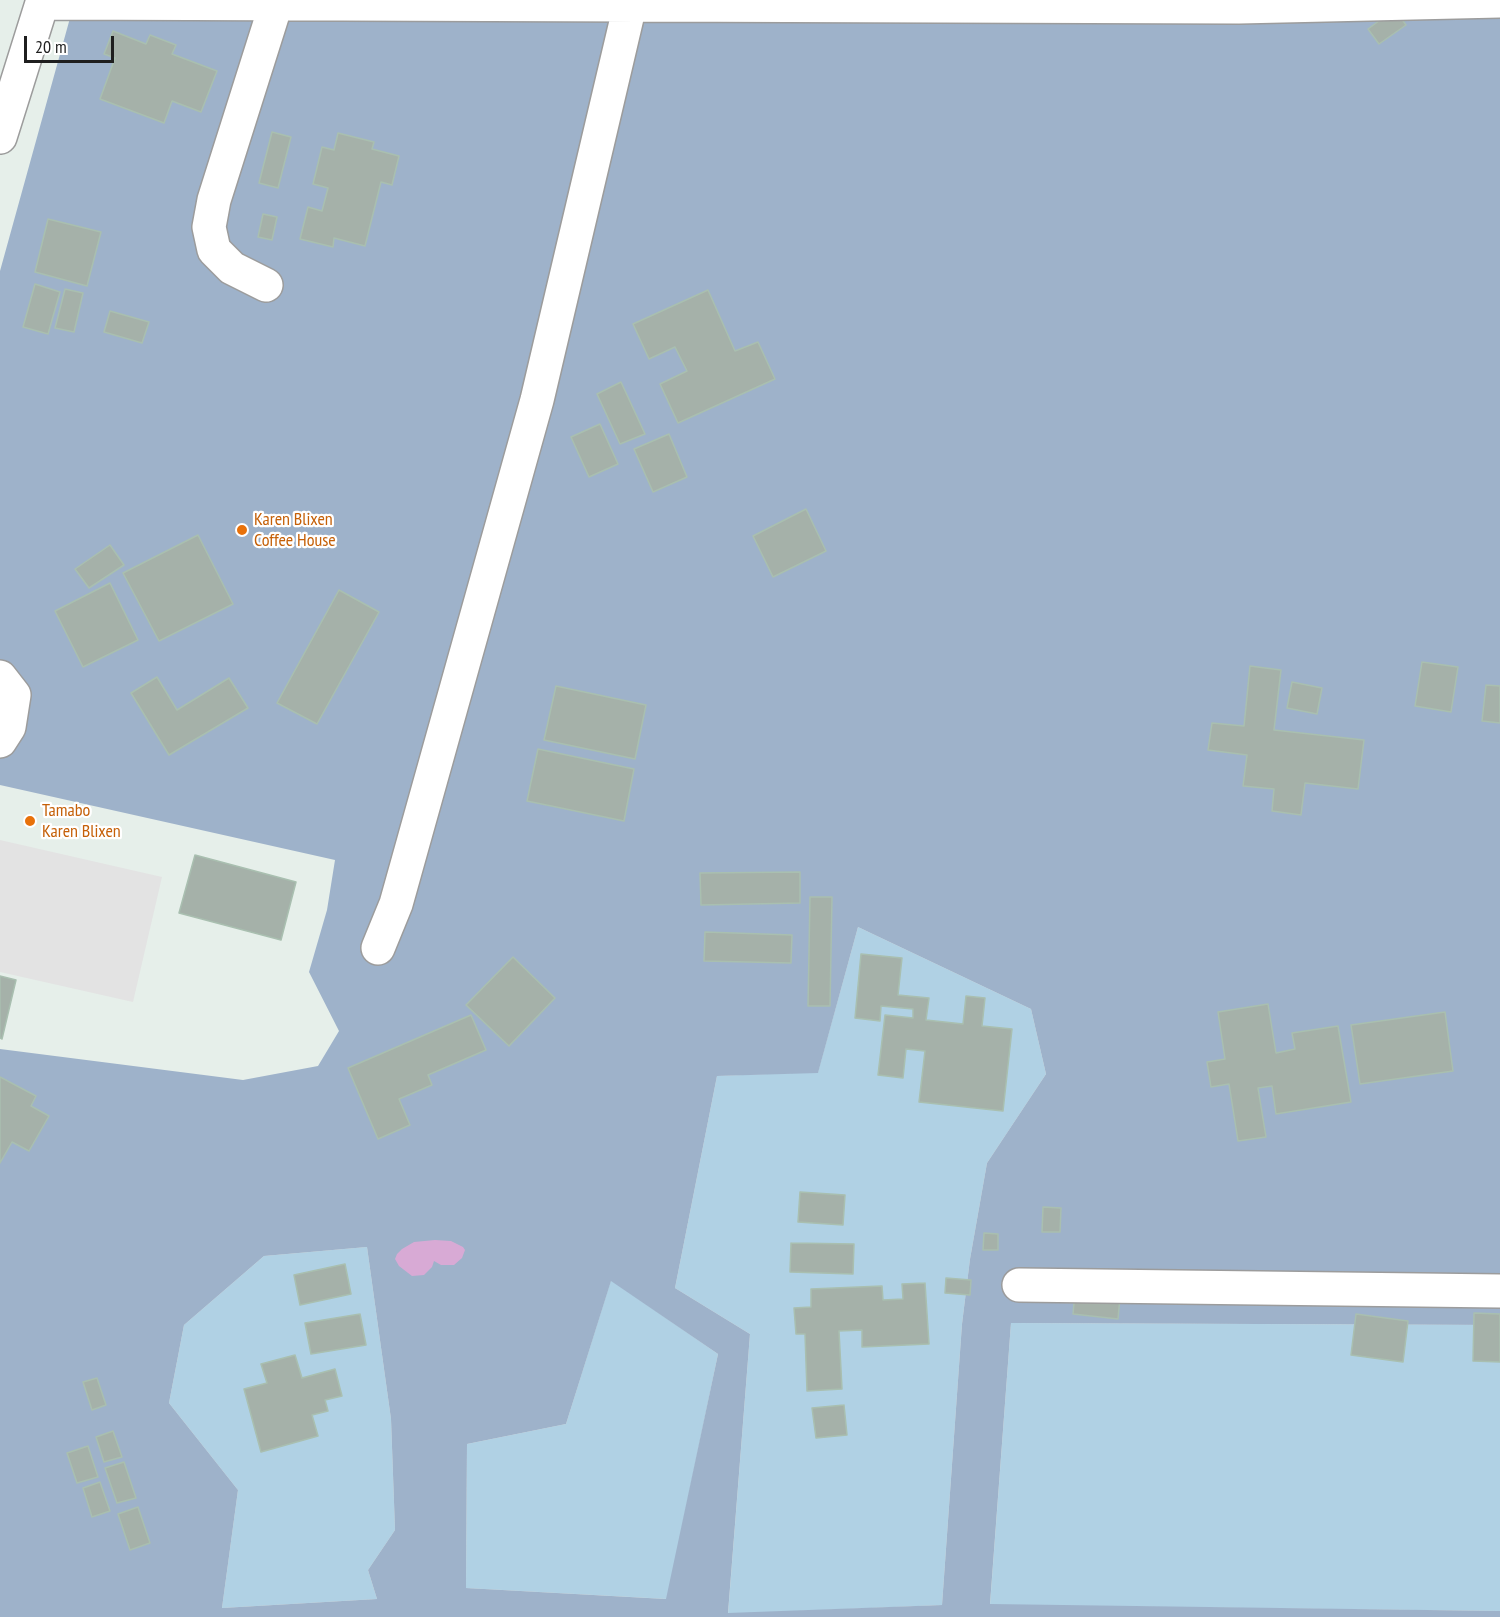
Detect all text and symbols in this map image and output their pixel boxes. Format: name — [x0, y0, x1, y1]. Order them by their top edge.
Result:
scale bar — [27, 24, 117, 62]
text: 20 m — [35, 35, 67, 58]
place label: Karen Blixen Coffee House — [254, 509, 336, 552]
marker: Karen Blixen Coffee House — [235, 523, 249, 537]
place label: Tamabo Karen Blixen — [42, 800, 121, 842]
marker: Tamabo Karen Blixen — [23, 814, 37, 828]

